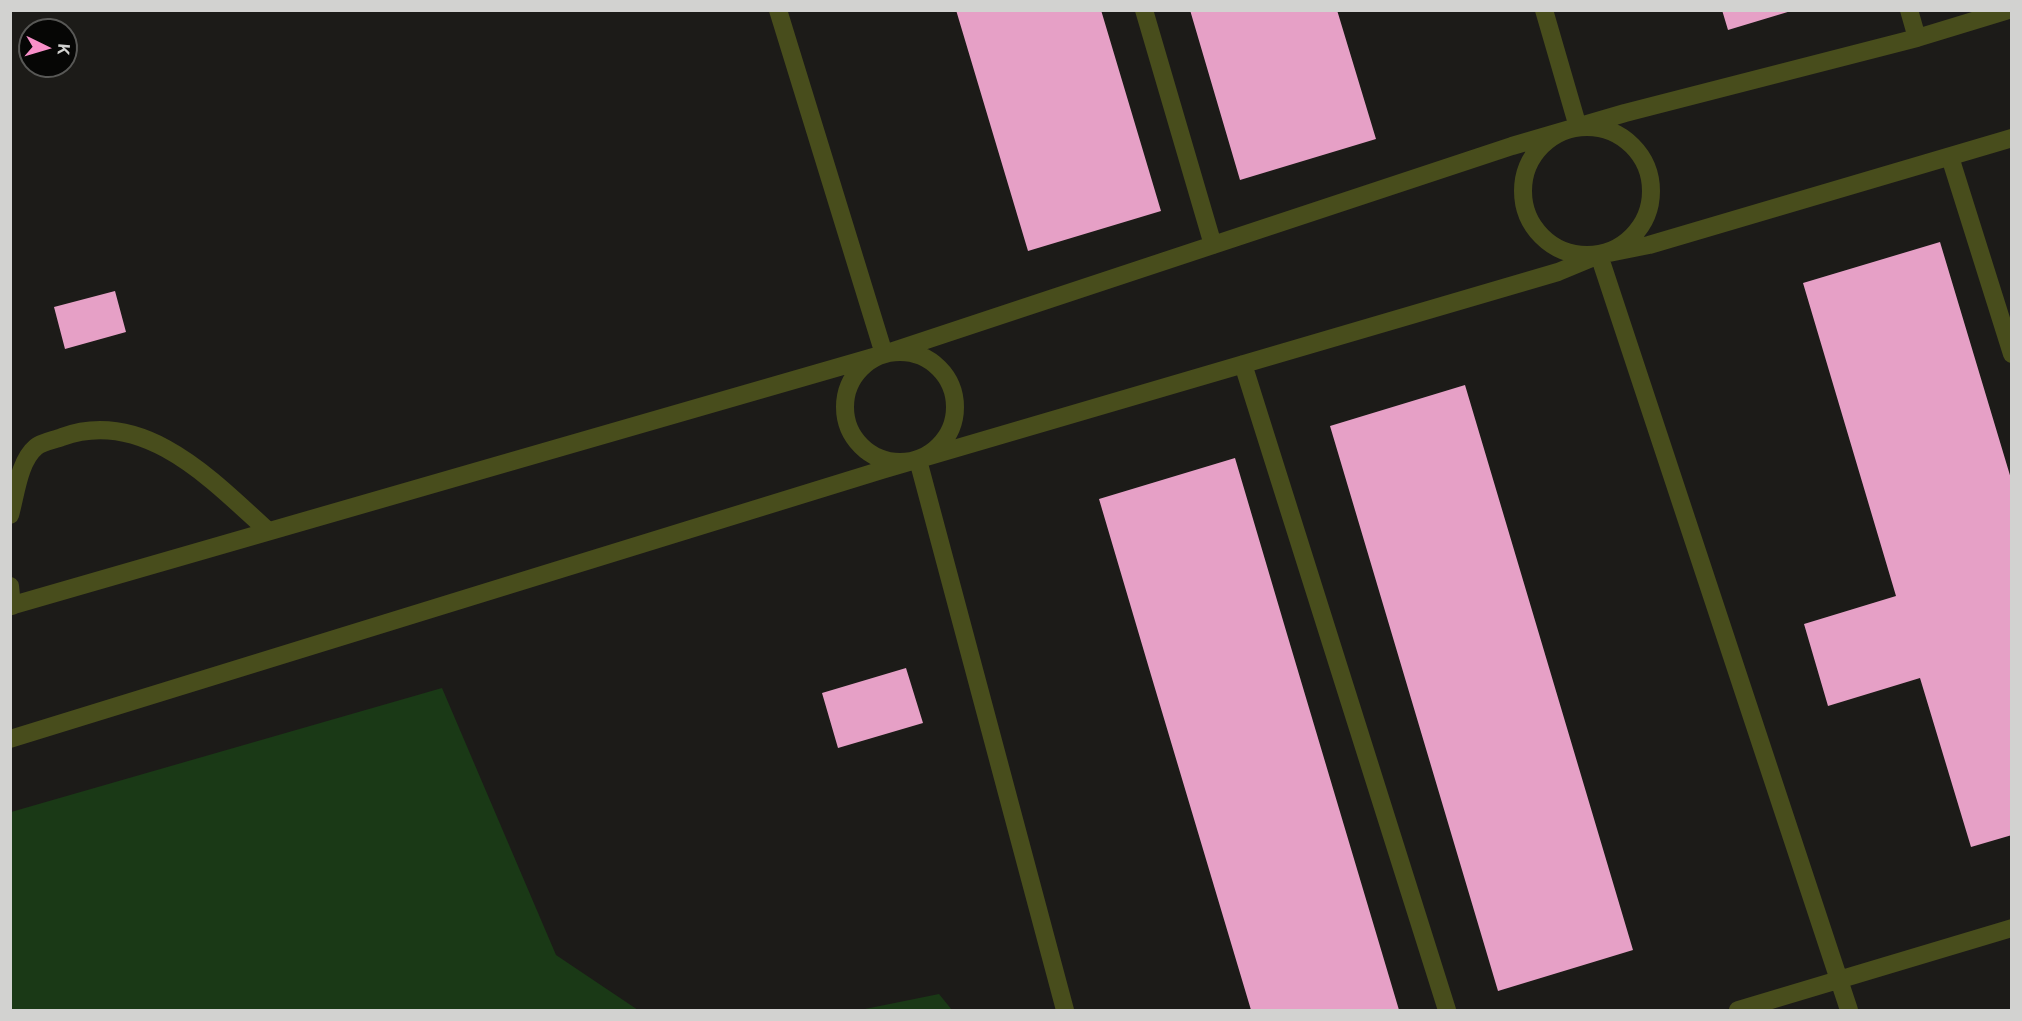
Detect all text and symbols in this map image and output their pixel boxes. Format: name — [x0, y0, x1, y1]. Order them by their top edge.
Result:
north arrow — [18, 18, 78, 78]
text: K — [53, 43, 74, 56]

